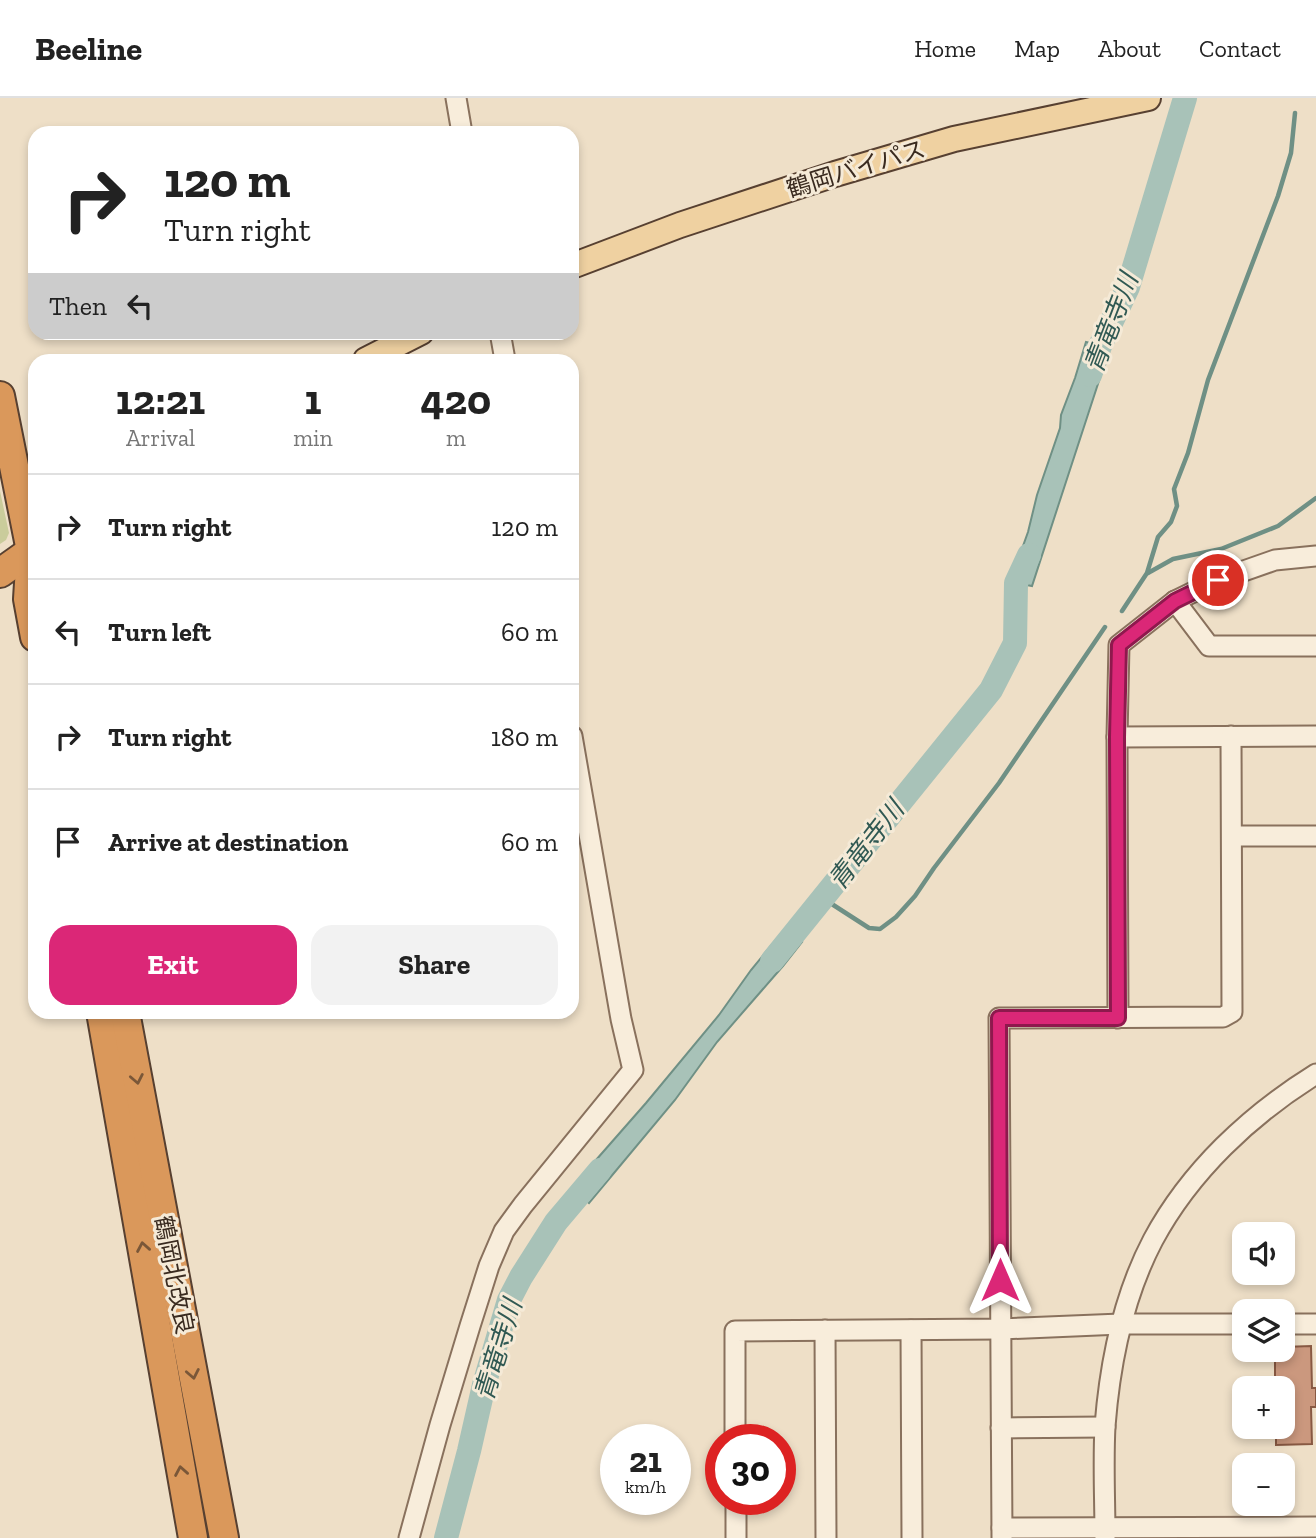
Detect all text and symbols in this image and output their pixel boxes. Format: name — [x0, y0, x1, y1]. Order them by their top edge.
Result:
text: Beeline — [35, 29, 142, 68]
text: Home — [914, 34, 976, 63]
text: Map — [1014, 34, 1060, 63]
text: About — [1098, 34, 1161, 63]
text: Contact — [1199, 34, 1281, 63]
street label: 鶴岡バイパス — [783, 134, 929, 203]
text: 120 m — [164, 151, 290, 210]
icon: right — [49, 154, 140, 245]
text: Turn right — [164, 211, 311, 249]
water label: 青竜寺川 — [1077, 266, 1146, 377]
icon: left — [121, 287, 159, 325]
text: Then — [49, 290, 107, 322]
text: 12:21 — [116, 374, 205, 425]
text: 1 — [304, 374, 321, 425]
text: 420 — [420, 374, 491, 425]
text: Arrival — [126, 424, 195, 452]
text: min — [293, 424, 333, 452]
text: m — [446, 424, 466, 452]
icon: right — [49, 508, 87, 546]
text: Turn right — [108, 511, 231, 543]
text: 120 m — [491, 511, 558, 543]
pin — [1188, 550, 1248, 610]
icon: arrive — [1199, 561, 1237, 599]
icon: left — [49, 613, 87, 651]
text: Turn left — [108, 616, 211, 648]
text: 60 m — [501, 616, 558, 648]
icon: right — [49, 718, 87, 756]
text: Turn right — [108, 721, 231, 753]
text: 180 m — [491, 721, 558, 753]
water label: 青竜寺川 — [821, 792, 912, 896]
icon: arrive — [49, 823, 87, 861]
text: Arrive at destination — [108, 826, 348, 858]
text: 60 m — [501, 826, 558, 858]
button: Exit — [49, 925, 297, 1005]
button: Share — [311, 925, 558, 1005]
one-way arrow — [129, 1073, 144, 1085]
street label: 鶴岡北改良 — [149, 1213, 200, 1337]
map controls — [1232, 1222, 1295, 1516]
button: sound — [1232, 1222, 1295, 1285]
one-way arrow — [136, 1241, 151, 1253]
position arrow — [963, 1243, 1037, 1317]
water label: 青竜寺川 — [467, 1293, 529, 1404]
button: layers — [1232, 1299, 1295, 1362]
one-way arrow — [185, 1368, 200, 1380]
button: + — [1232, 1376, 1295, 1439]
speed limit sign: 30 — [705, 1424, 796, 1515]
text: 21 — [629, 1439, 662, 1481]
button: − — [1232, 1453, 1295, 1516]
one-way arrow — [174, 1465, 189, 1477]
text: km/h — [625, 1476, 666, 1498]

